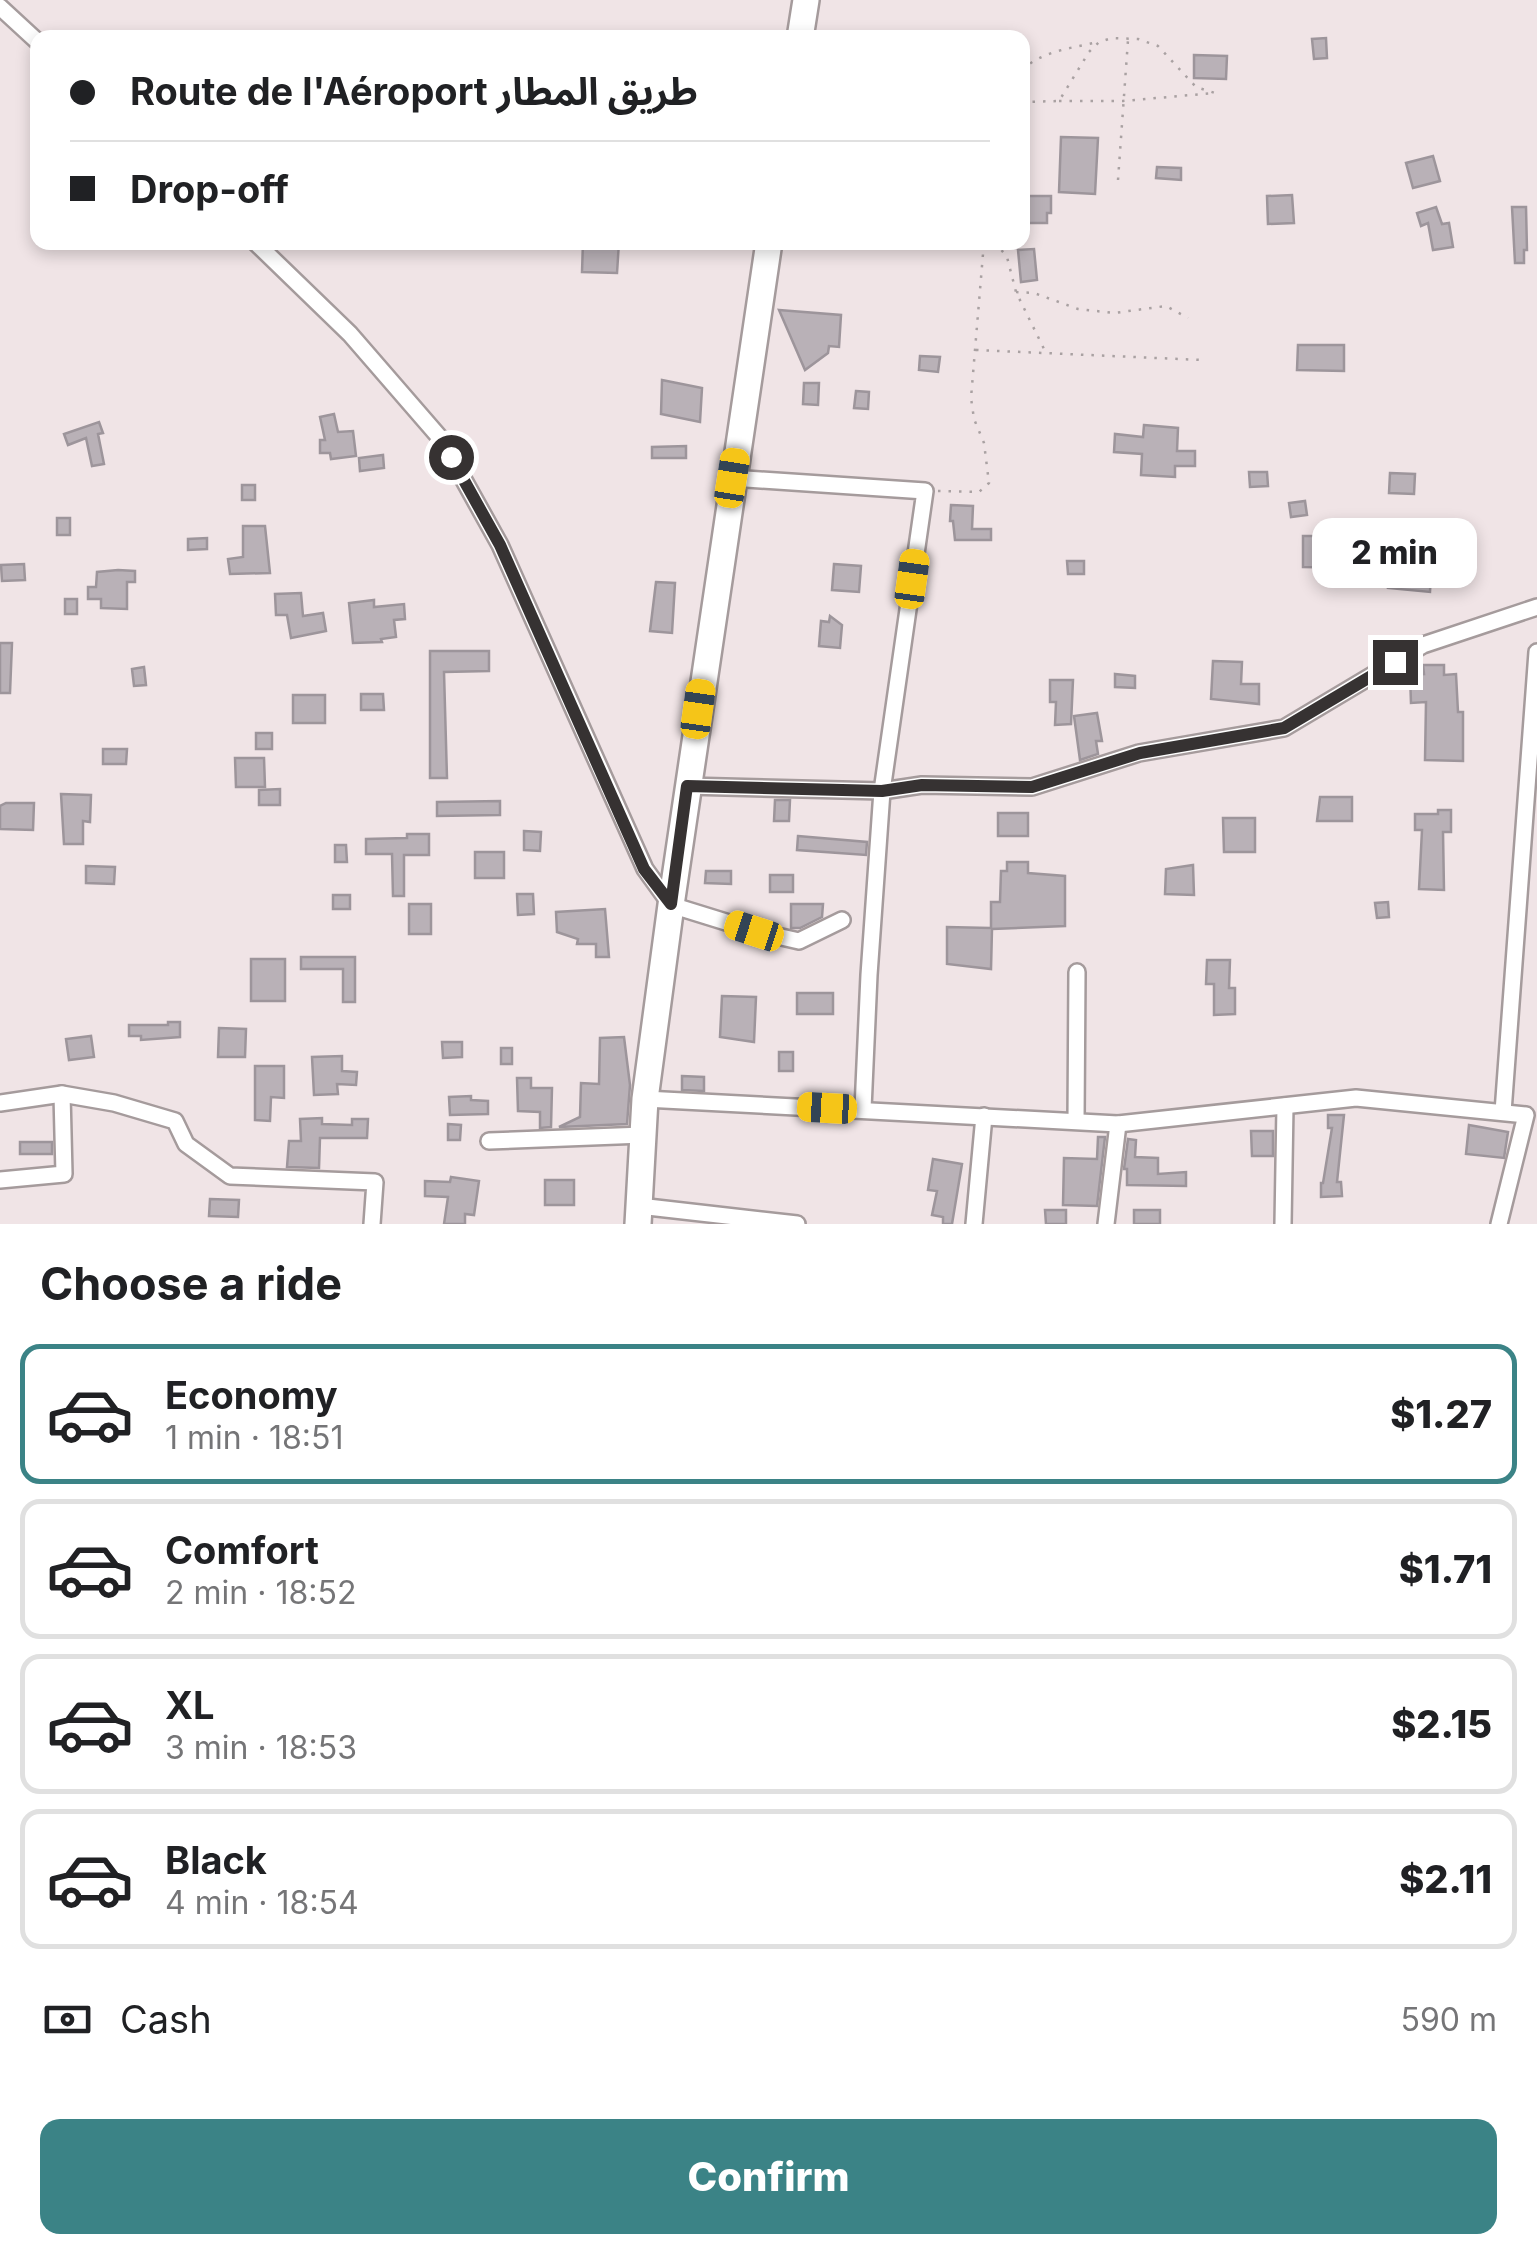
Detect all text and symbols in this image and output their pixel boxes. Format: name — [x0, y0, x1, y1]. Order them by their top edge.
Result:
text: Route de l'Aéroport طريق المطار — [130, 68, 698, 114]
text: Drop-off — [130, 166, 289, 212]
route start — [429, 435, 474, 480]
car — [712, 446, 752, 510]
callout: 2 min — [1312, 517, 1478, 587]
text: 2 min — [1351, 533, 1438, 572]
car — [893, 547, 931, 611]
route end — [1373, 640, 1418, 685]
car — [679, 677, 717, 741]
car — [721, 907, 787, 955]
car — [796, 1091, 858, 1125]
text: Choose a ride — [40, 1256, 342, 1311]
icon: car — [45, 1369, 135, 1459]
text: Economy — [165, 1372, 338, 1418]
text: $1.27 — [1390, 1391, 1492, 1437]
text: 1 min · 18:51 — [165, 1418, 343, 1457]
icon: car — [45, 1524, 135, 1614]
text: Comfort — [165, 1527, 319, 1573]
text: $1.71 — [1399, 1546, 1492, 1592]
text: 2 min · 18:52 — [165, 1573, 356, 1612]
icon: car — [45, 1679, 135, 1769]
text: XL — [165, 1682, 215, 1728]
text: $2.15 — [1391, 1701, 1492, 1747]
text: 3 min · 18:53 — [165, 1728, 357, 1767]
icon: car — [45, 1834, 135, 1924]
text: Black — [165, 1837, 267, 1883]
text: $2.11 — [1399, 1856, 1492, 1902]
text: 4 min · 18:54 — [165, 1883, 359, 1922]
icon: cash — [40, 1992, 95, 2047]
text: Cash — [120, 1996, 212, 2042]
text: 590 m — [1400, 2000, 1497, 2039]
button: Confirm — [40, 2119, 1497, 2234]

